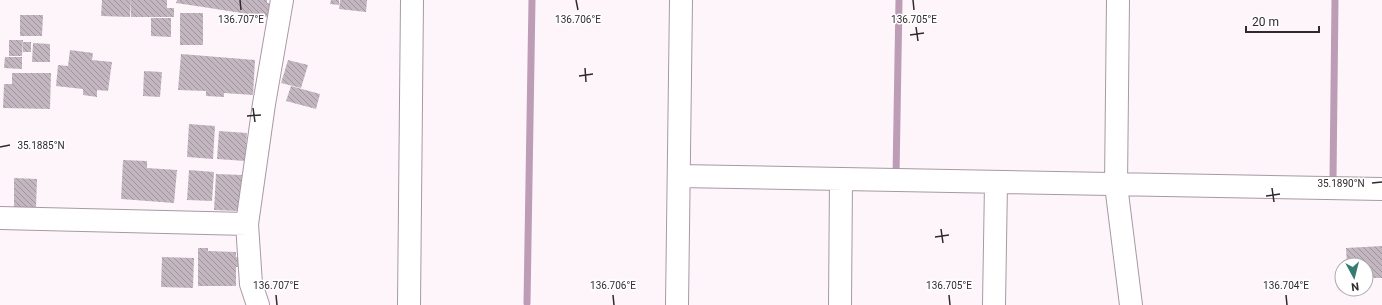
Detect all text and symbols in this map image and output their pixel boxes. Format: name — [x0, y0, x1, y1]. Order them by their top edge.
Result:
scale bar — [1246, 8, 1319, 34]
text: 136.707°E — [218, 14, 264, 25]
text: 136.706°E — [555, 14, 601, 25]
text: 136.705°E — [891, 14, 937, 25]
text: 20 m — [1252, 15, 1279, 29]
text: 35.1885°N — [17, 140, 65, 151]
text: 35.1890°N — [1317, 178, 1365, 189]
north arrow — [1334, 257, 1374, 297]
text: 136.707°E — [253, 280, 299, 291]
text: 136.706°E — [590, 280, 636, 291]
text: 136.705°E — [926, 280, 972, 291]
text: 136.704°E — [1263, 280, 1309, 291]
text: N — [1350, 280, 1360, 293]

